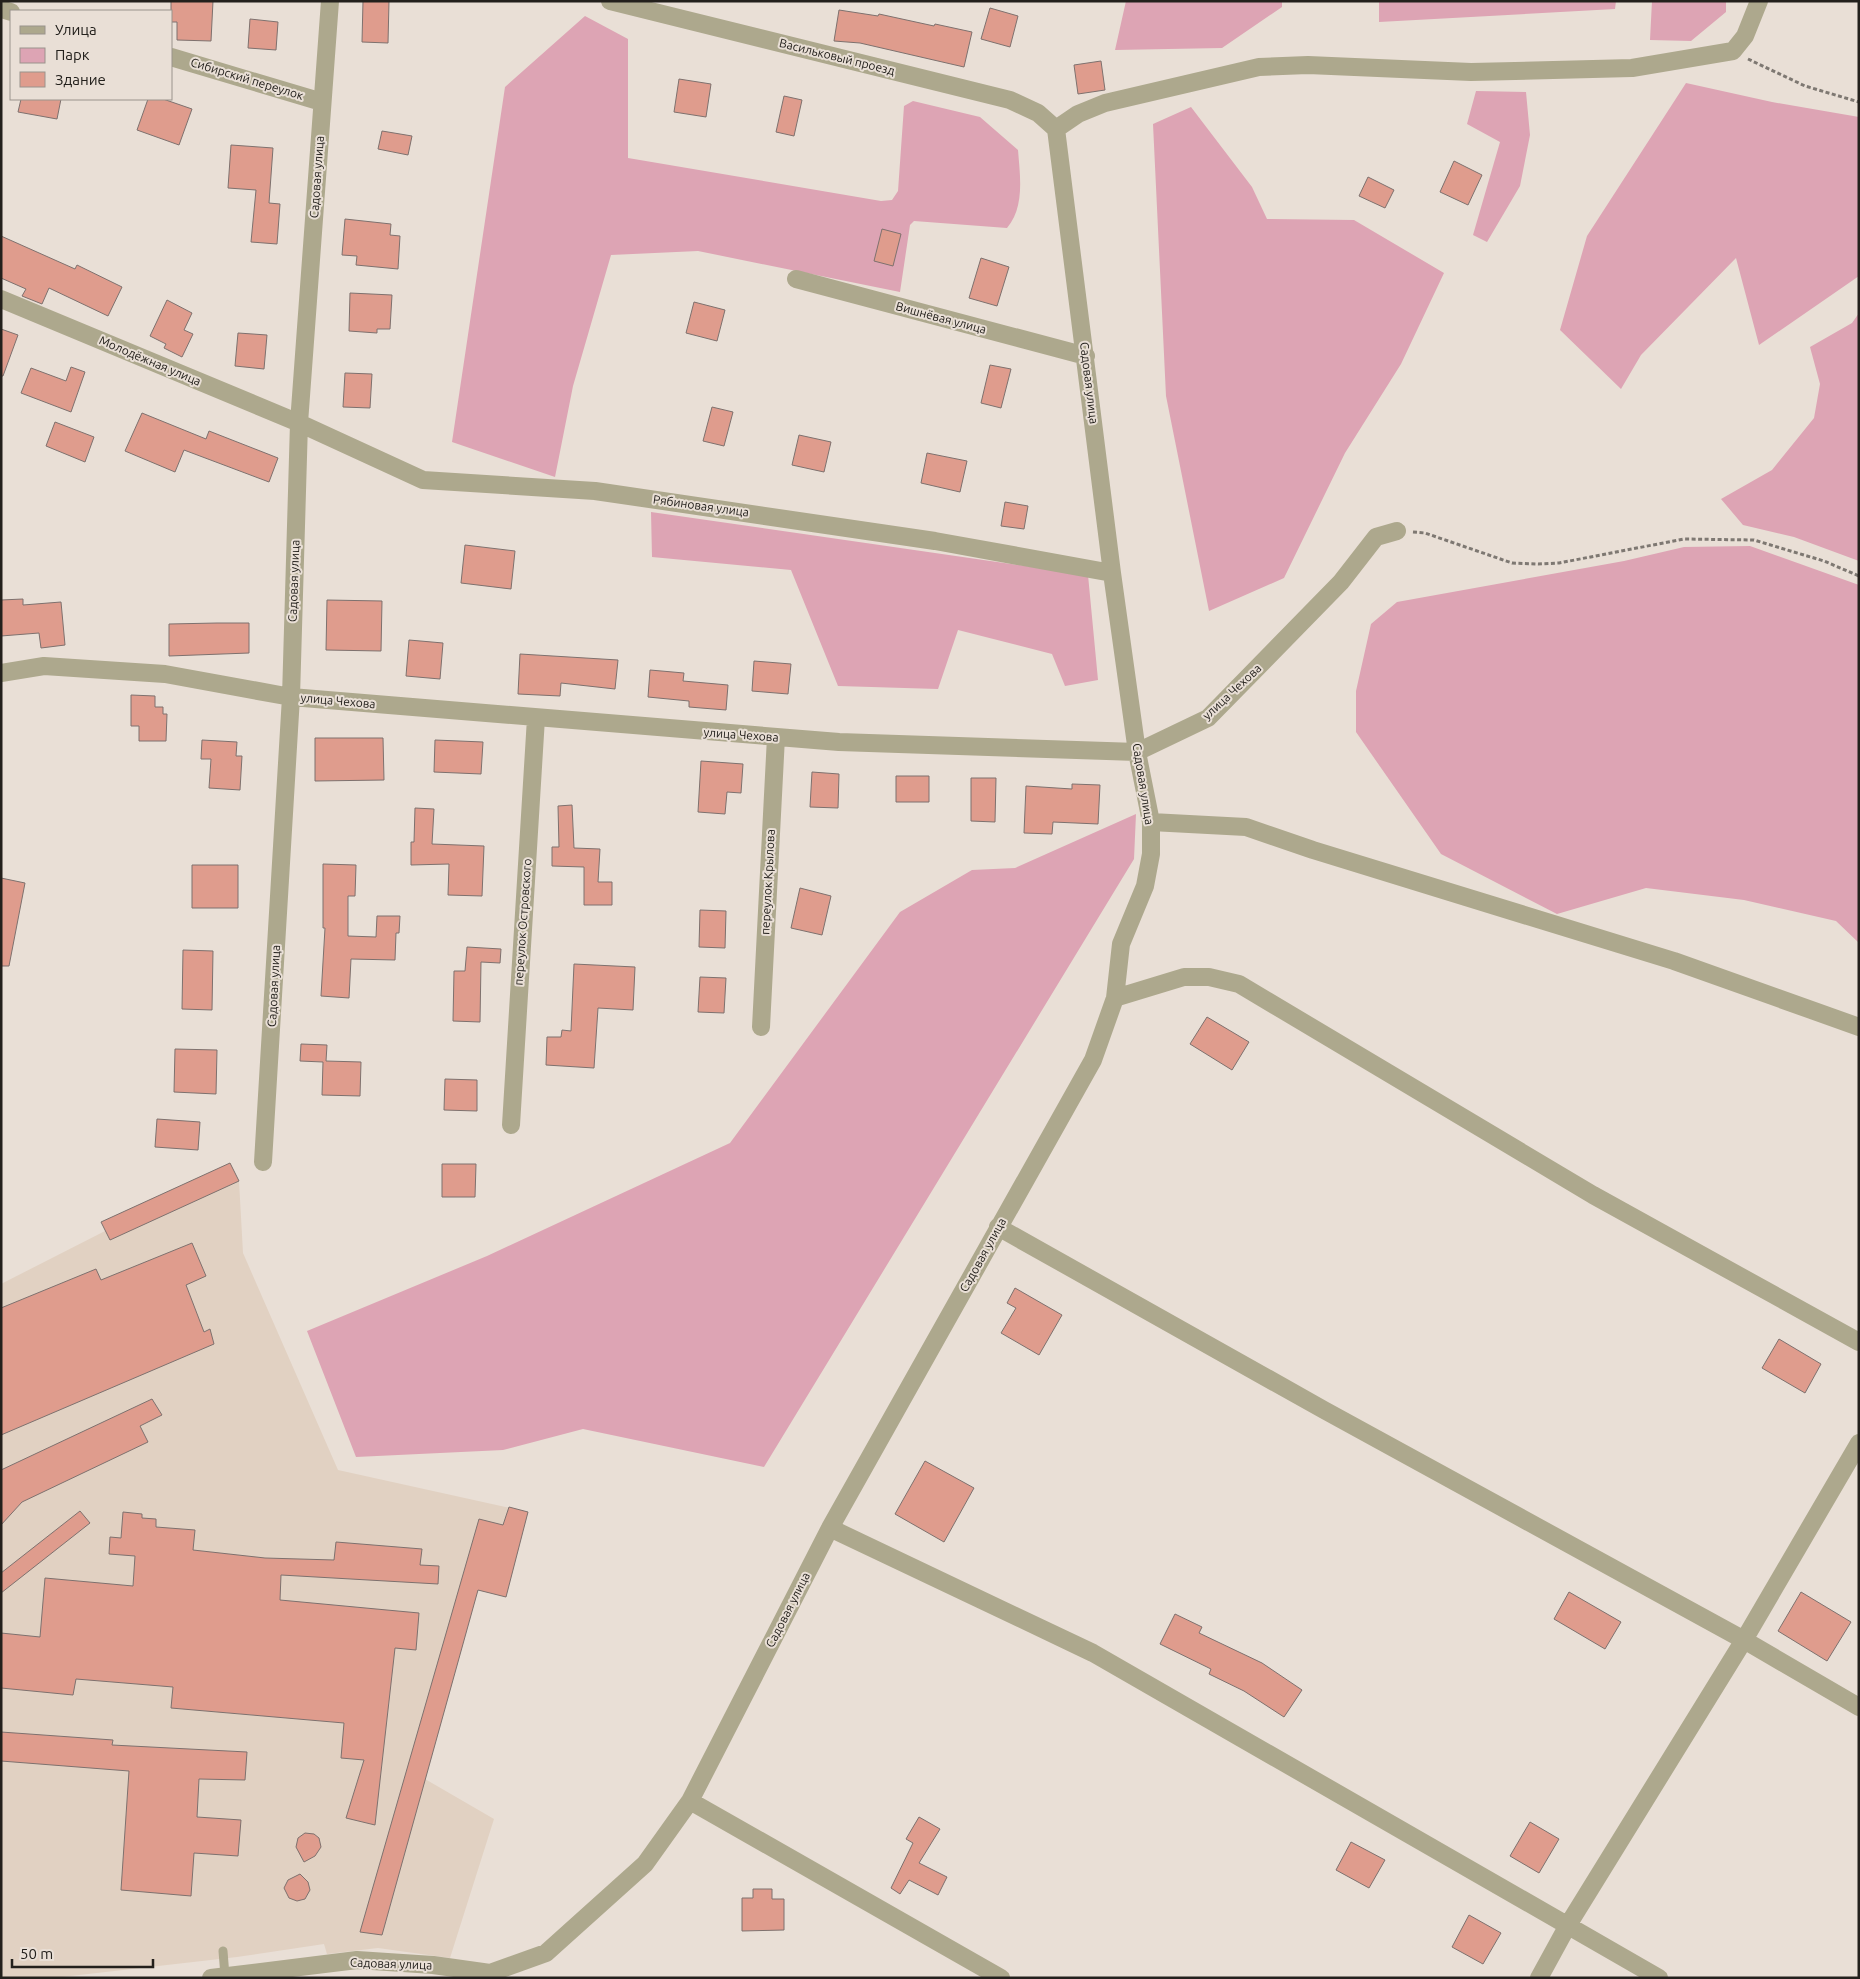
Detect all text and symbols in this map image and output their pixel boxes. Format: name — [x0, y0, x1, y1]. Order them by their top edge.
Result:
legend — [10, 10, 172, 100]
text: Улица — [55, 21, 97, 38]
street label: Васильковый проезд — [778, 36, 896, 77]
text: Парк — [55, 46, 90, 63]
street label: Сибирский переулок — [189, 55, 305, 102]
text: Здание — [55, 71, 106, 88]
street label: Садовая улица — [307, 135, 326, 219]
street label: Вишнёвая улица — [895, 299, 988, 336]
street label: Молодёжная улица — [97, 333, 203, 388]
street label: Садовая улица — [1078, 341, 1101, 425]
street label: Рябиновая улица — [652, 492, 750, 519]
street label: Садовая улица — [286, 540, 301, 622]
street label: улица Чехова — [1200, 661, 1264, 722]
street label: улица Чехова — [300, 691, 376, 710]
street label: улица Чехова — [703, 725, 779, 744]
street label: Садовая улица — [1131, 742, 1156, 826]
street label: переулок Крылова — [758, 829, 777, 935]
street label: переулок Островского — [512, 858, 533, 986]
street label: Садовая улица — [265, 944, 282, 1027]
street label: Садовая улица — [957, 1216, 1008, 1294]
street label: Садовая улица — [763, 1570, 812, 1649]
scale bar — [12, 1936, 154, 1968]
text: 50 m — [20, 1945, 53, 1962]
street label: Садовая улица — [350, 1956, 432, 1971]

